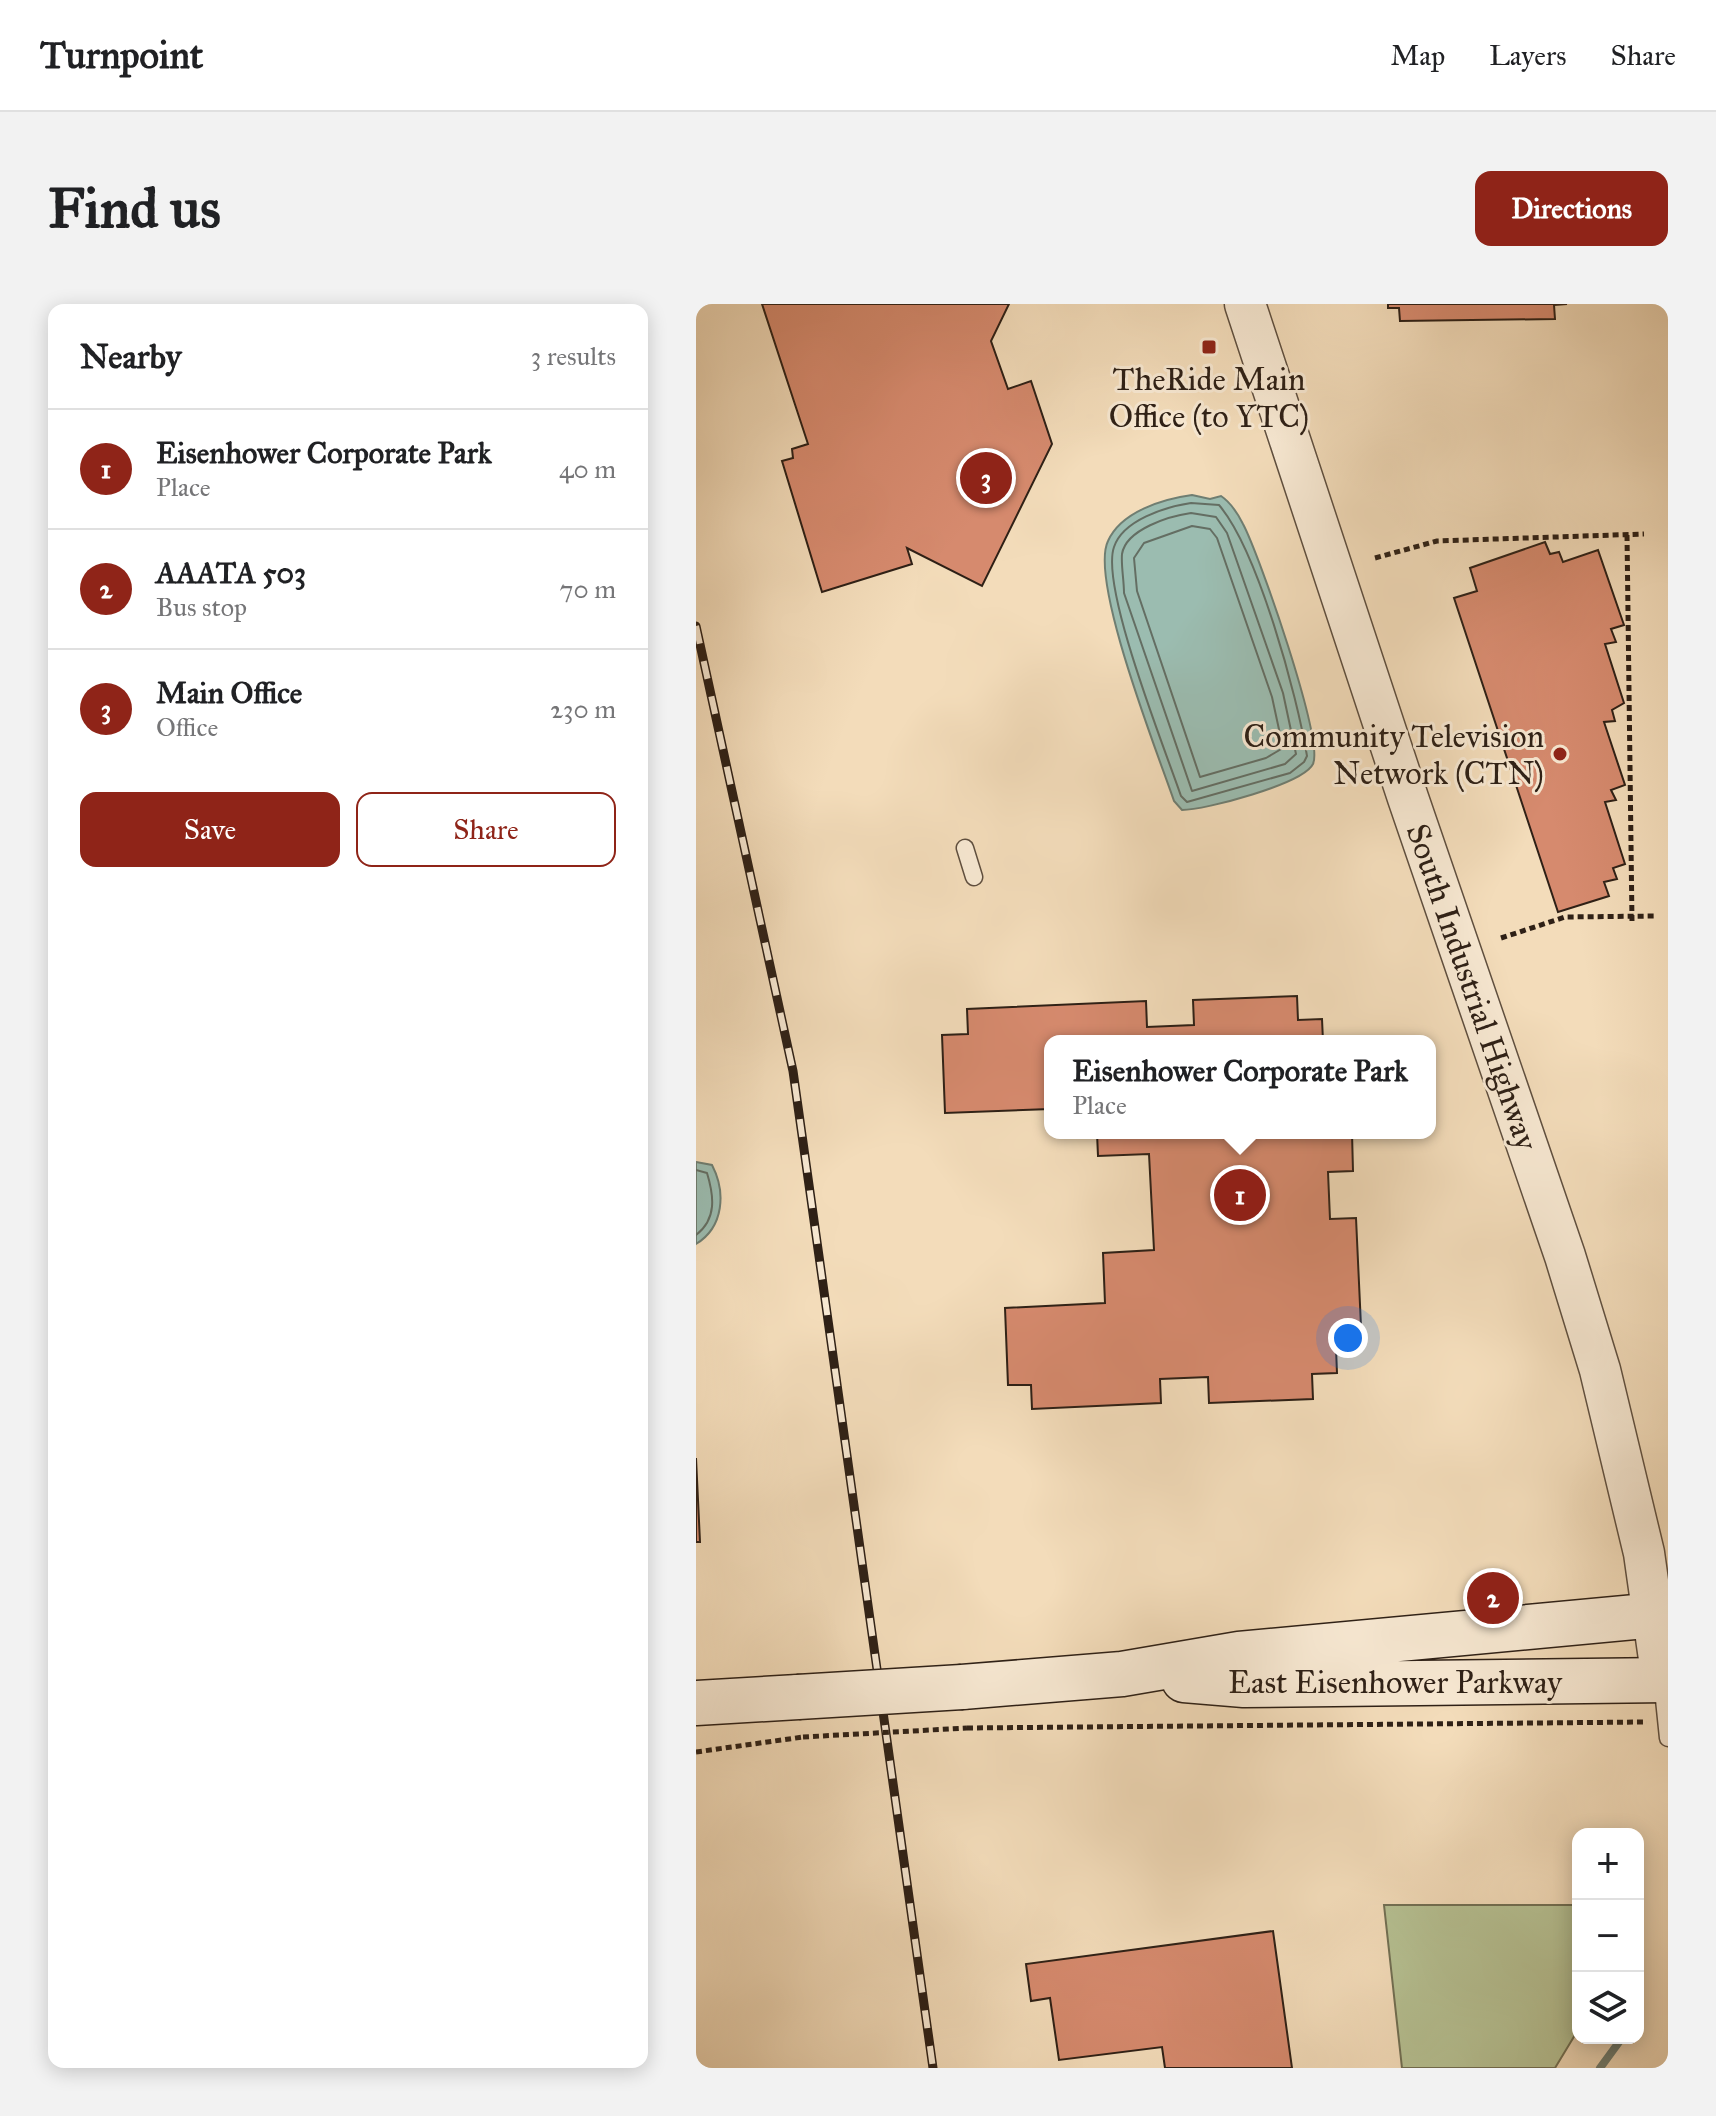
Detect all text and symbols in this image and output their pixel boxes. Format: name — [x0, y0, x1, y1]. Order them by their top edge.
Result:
text: Turnpoint — [40, 32, 203, 78]
text: Map — [1390, 38, 1445, 73]
text: Layers — [1489, 38, 1567, 73]
text: Share — [1611, 38, 1676, 73]
button: Directions — [1475, 171, 1668, 246]
text: Find us — [48, 174, 221, 242]
text: Nearby — [80, 336, 182, 377]
marker: TheRide Main Office (to YTC) — [1200, 338, 1218, 356]
text: 3 results — [531, 340, 616, 372]
place label: TheRide Main Office (to YTC) — [1109, 360, 1309, 436]
text: Eisenhower Corporate Park — [156, 435, 492, 471]
pin: 3 — [960, 448, 1012, 508]
text: 1 — [101, 453, 111, 485]
text: 40 m — [559, 453, 616, 485]
text: Place — [156, 471, 211, 503]
text: AAATA 503 — [156, 555, 306, 591]
text: 2 — [100, 573, 112, 605]
text: 70 m — [560, 573, 616, 605]
text: Bus stop — [156, 591, 247, 623]
text: Main Office — [156, 675, 302, 711]
text: 3 — [101, 693, 111, 725]
text: 230 m — [550, 693, 616, 725]
text: Office — [156, 711, 218, 743]
place label: Community Television Network (CTN) — [1243, 717, 1544, 793]
marker: Community Television Network (CTN) — [1551, 745, 1569, 763]
button: Save — [80, 792, 340, 867]
button: Share — [356, 792, 616, 867]
street label: South Industrial Highway — [1398, 819, 1547, 1156]
popup — [1044, 1035, 1436, 1139]
text: Eisenhower Corporate Park — [1072, 1053, 1408, 1089]
text: Place — [1072, 1089, 1127, 1121]
pin: 1 — [1214, 1165, 1266, 1225]
your location — [1328, 1318, 1368, 1358]
pin: 2 — [1467, 1568, 1519, 1628]
street label: East Eisenhower Parkway — [1228, 1663, 1563, 1702]
map controls — [1572, 1828, 1644, 2044]
button: + — [1572, 1828, 1644, 1900]
button: − — [1572, 1900, 1644, 1972]
button: layers — [1572, 1972, 1644, 2044]

